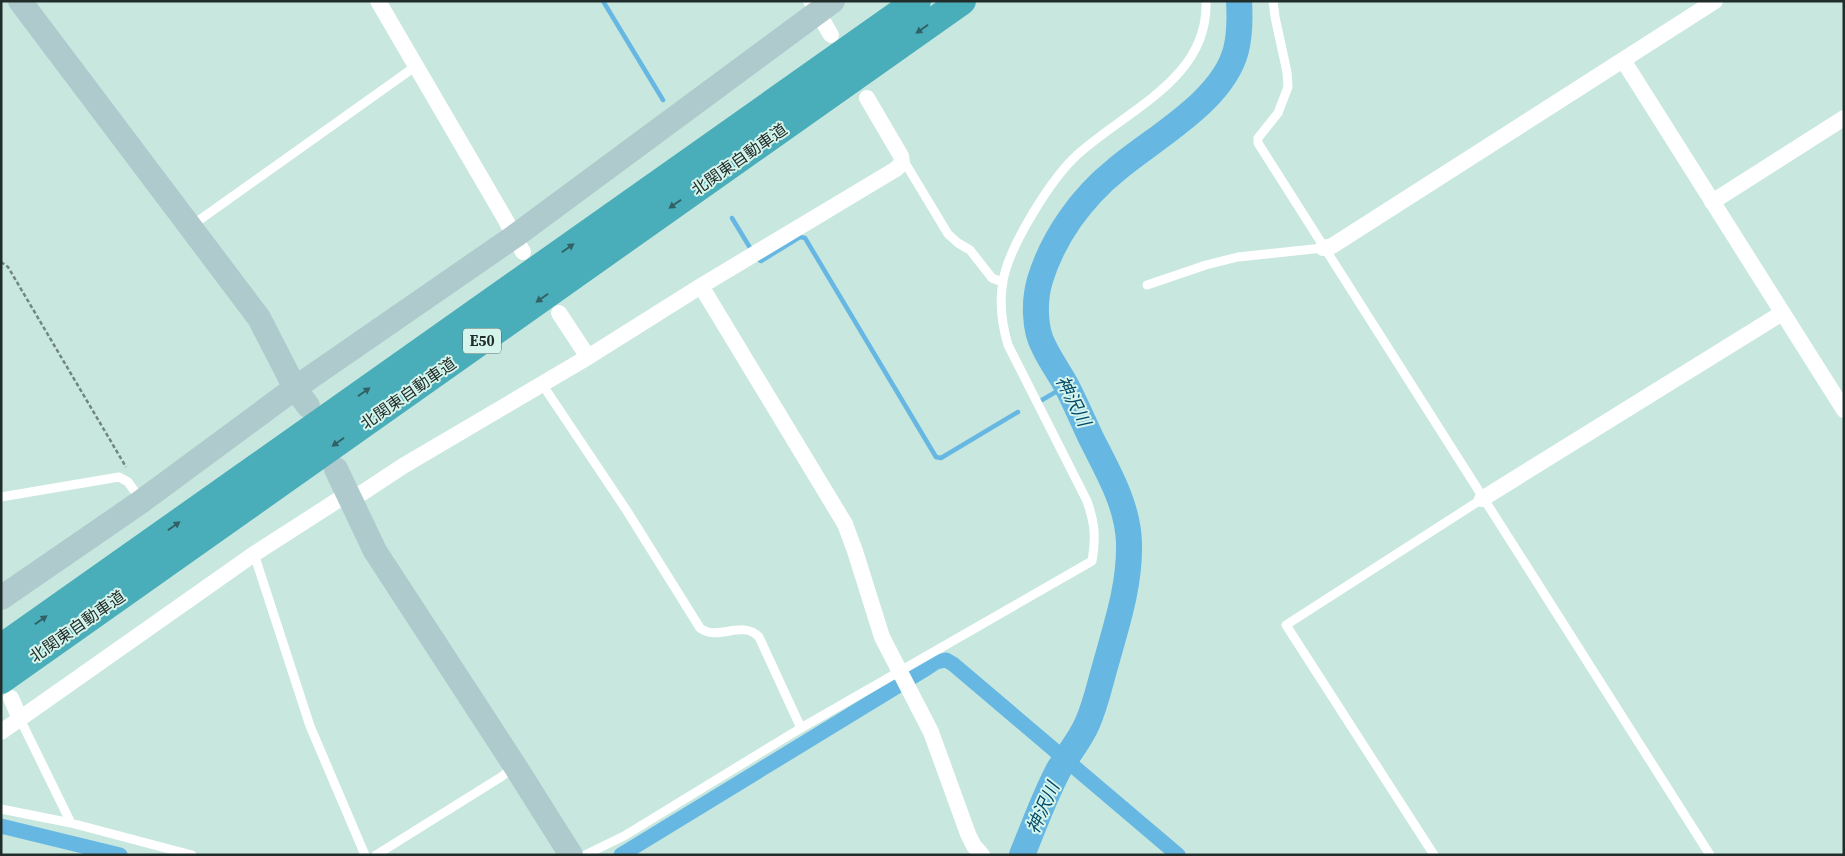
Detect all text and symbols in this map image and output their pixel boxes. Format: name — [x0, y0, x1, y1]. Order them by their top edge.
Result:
one-way arrow — [915, 24, 929, 34]
street label: 北関東自動車道 — [687, 118, 791, 200]
one-way arrow — [668, 199, 682, 209]
one-way arrow — [561, 243, 575, 253]
one-way arrow — [535, 293, 549, 303]
road number: E50 — [463, 328, 501, 354]
street label: 北関東自動車道 — [356, 352, 460, 434]
water label: 神沢川 — [1050, 371, 1098, 432]
one-way arrow — [357, 387, 371, 397]
one-way arrow — [331, 437, 345, 447]
one-way arrow — [167, 521, 181, 531]
street label: 北関東自動車道 — [25, 585, 129, 667]
one-way arrow — [34, 615, 48, 625]
water label: 神沢川 — [1020, 776, 1066, 838]

